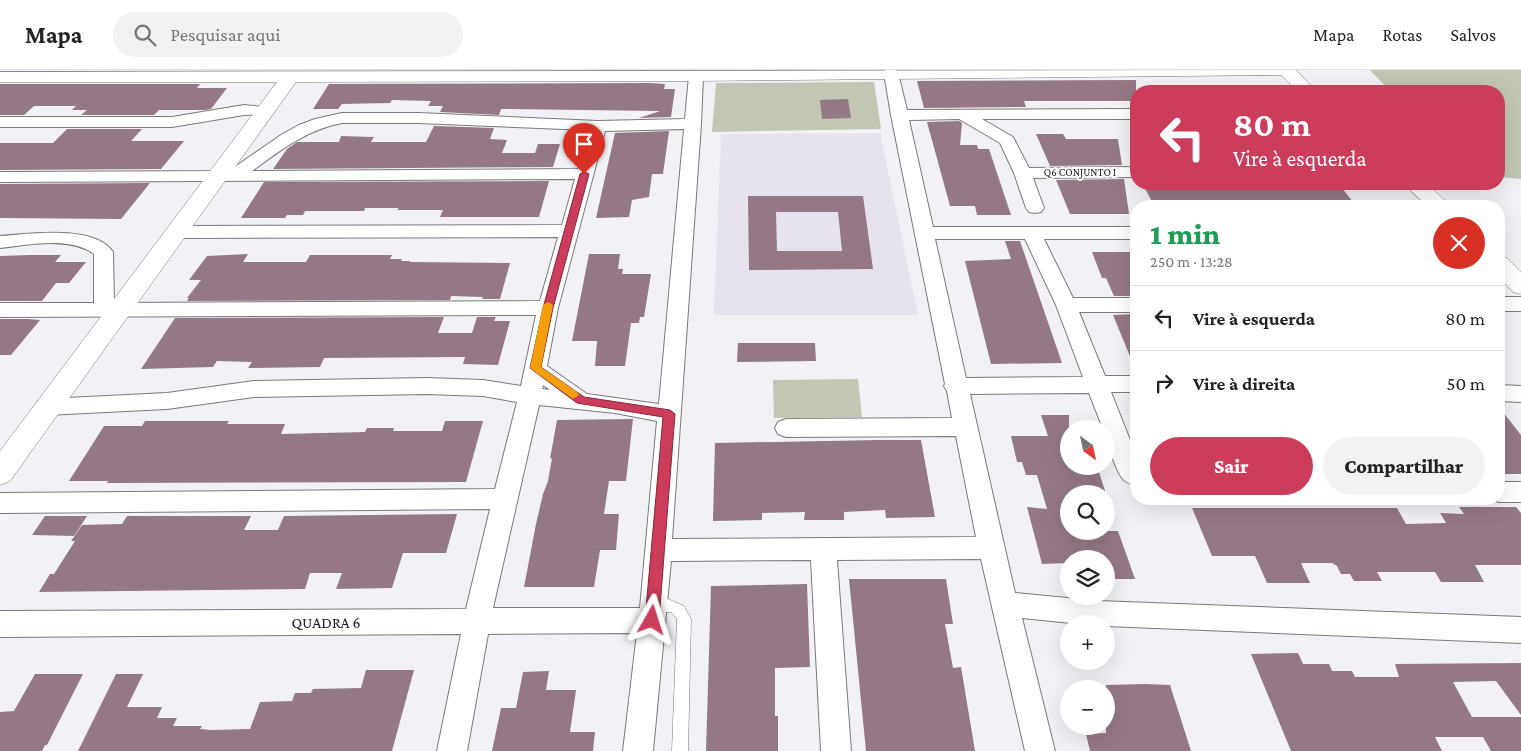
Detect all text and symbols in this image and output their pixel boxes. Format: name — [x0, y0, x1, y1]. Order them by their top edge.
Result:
search box — [113, 12, 463, 57]
text: Mapa — [25, 21, 83, 48]
icon: search — [131, 21, 159, 49]
text: Pesquisar aqui — [171, 24, 280, 45]
text: Mapa — [1313, 25, 1354, 45]
text: Rotas — [1382, 25, 1422, 45]
text: Salvos — [1450, 25, 1496, 45]
icon: left — [1150, 105, 1215, 170]
text: 80 m — [1233, 105, 1311, 144]
pin — [563, 123, 605, 174]
icon: arrive — [570, 130, 598, 158]
text: Vire à esquerda — [1233, 146, 1366, 171]
street label: Q6 CONJUNTO I — [1044, 166, 1116, 179]
text: 1 min — [1150, 217, 1220, 250]
button: close — [1433, 217, 1485, 269]
text: 250 m · 13:28 — [1150, 253, 1233, 270]
icon: left — [1150, 304, 1178, 332]
text: Vire à esquerda — [1193, 308, 1315, 329]
text: 80 m — [1445, 308, 1485, 329]
icon: right — [1150, 369, 1178, 397]
text: Vire à direita — [1193, 373, 1295, 394]
text: 50 m — [1446, 373, 1485, 394]
north arrow — [1060, 420, 1115, 475]
map controls — [1060, 420, 1115, 735]
button: Sair — [1150, 437, 1313, 495]
button: Compartilhar — [1323, 437, 1485, 495]
button: search — [1060, 485, 1115, 540]
button: layers — [1060, 550, 1115, 605]
position arrow — [625, 593, 677, 645]
street label: QUADRA 6 — [291, 614, 361, 631]
button: + — [1060, 615, 1115, 670]
button: − — [1060, 680, 1115, 735]

